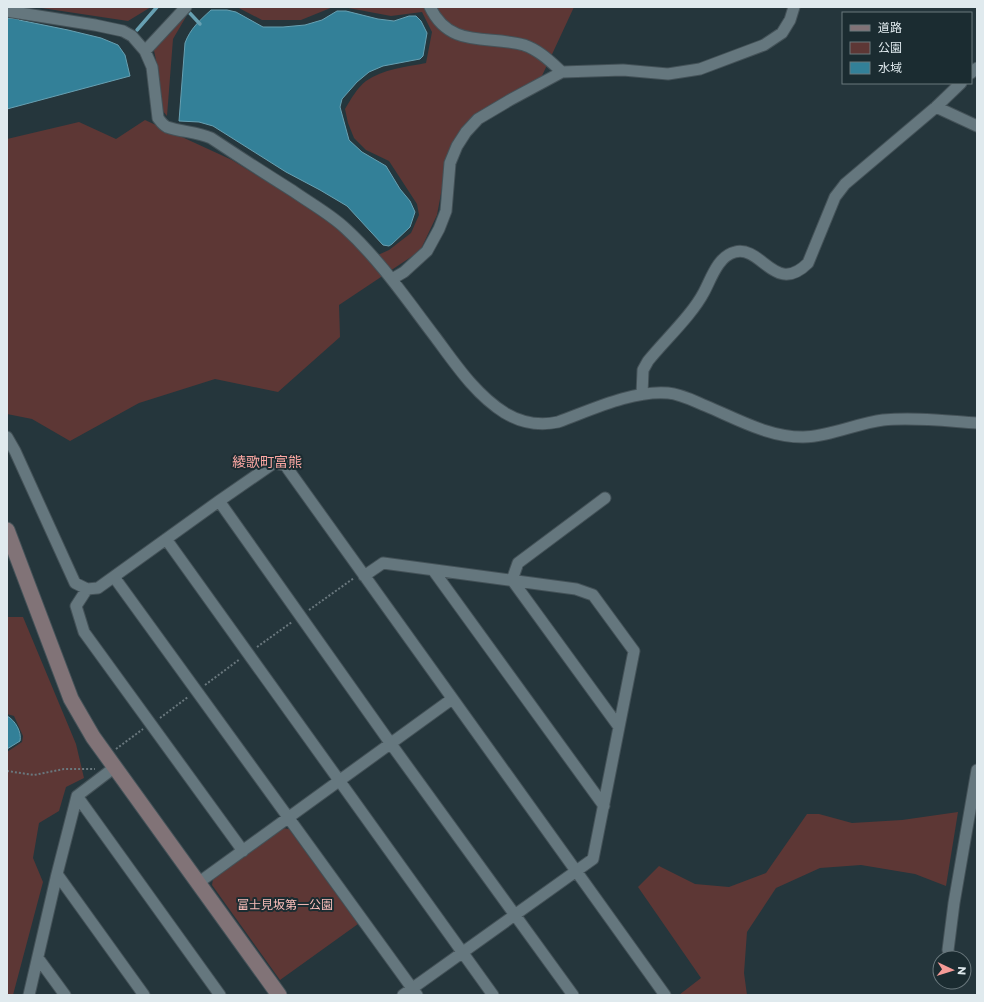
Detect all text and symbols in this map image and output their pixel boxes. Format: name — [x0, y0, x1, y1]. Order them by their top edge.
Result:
legend — [842, 12, 972, 84]
text: 道路 — [878, 20, 902, 35]
text: 公園 — [878, 40, 902, 55]
text: 水域 — [878, 60, 902, 75]
district label: 綾歌町富熊 — [232, 453, 302, 471]
park label: 富士見坂第一公園 — [237, 897, 333, 912]
north arrow — [932, 950, 972, 990]
text: N — [955, 966, 969, 976]

